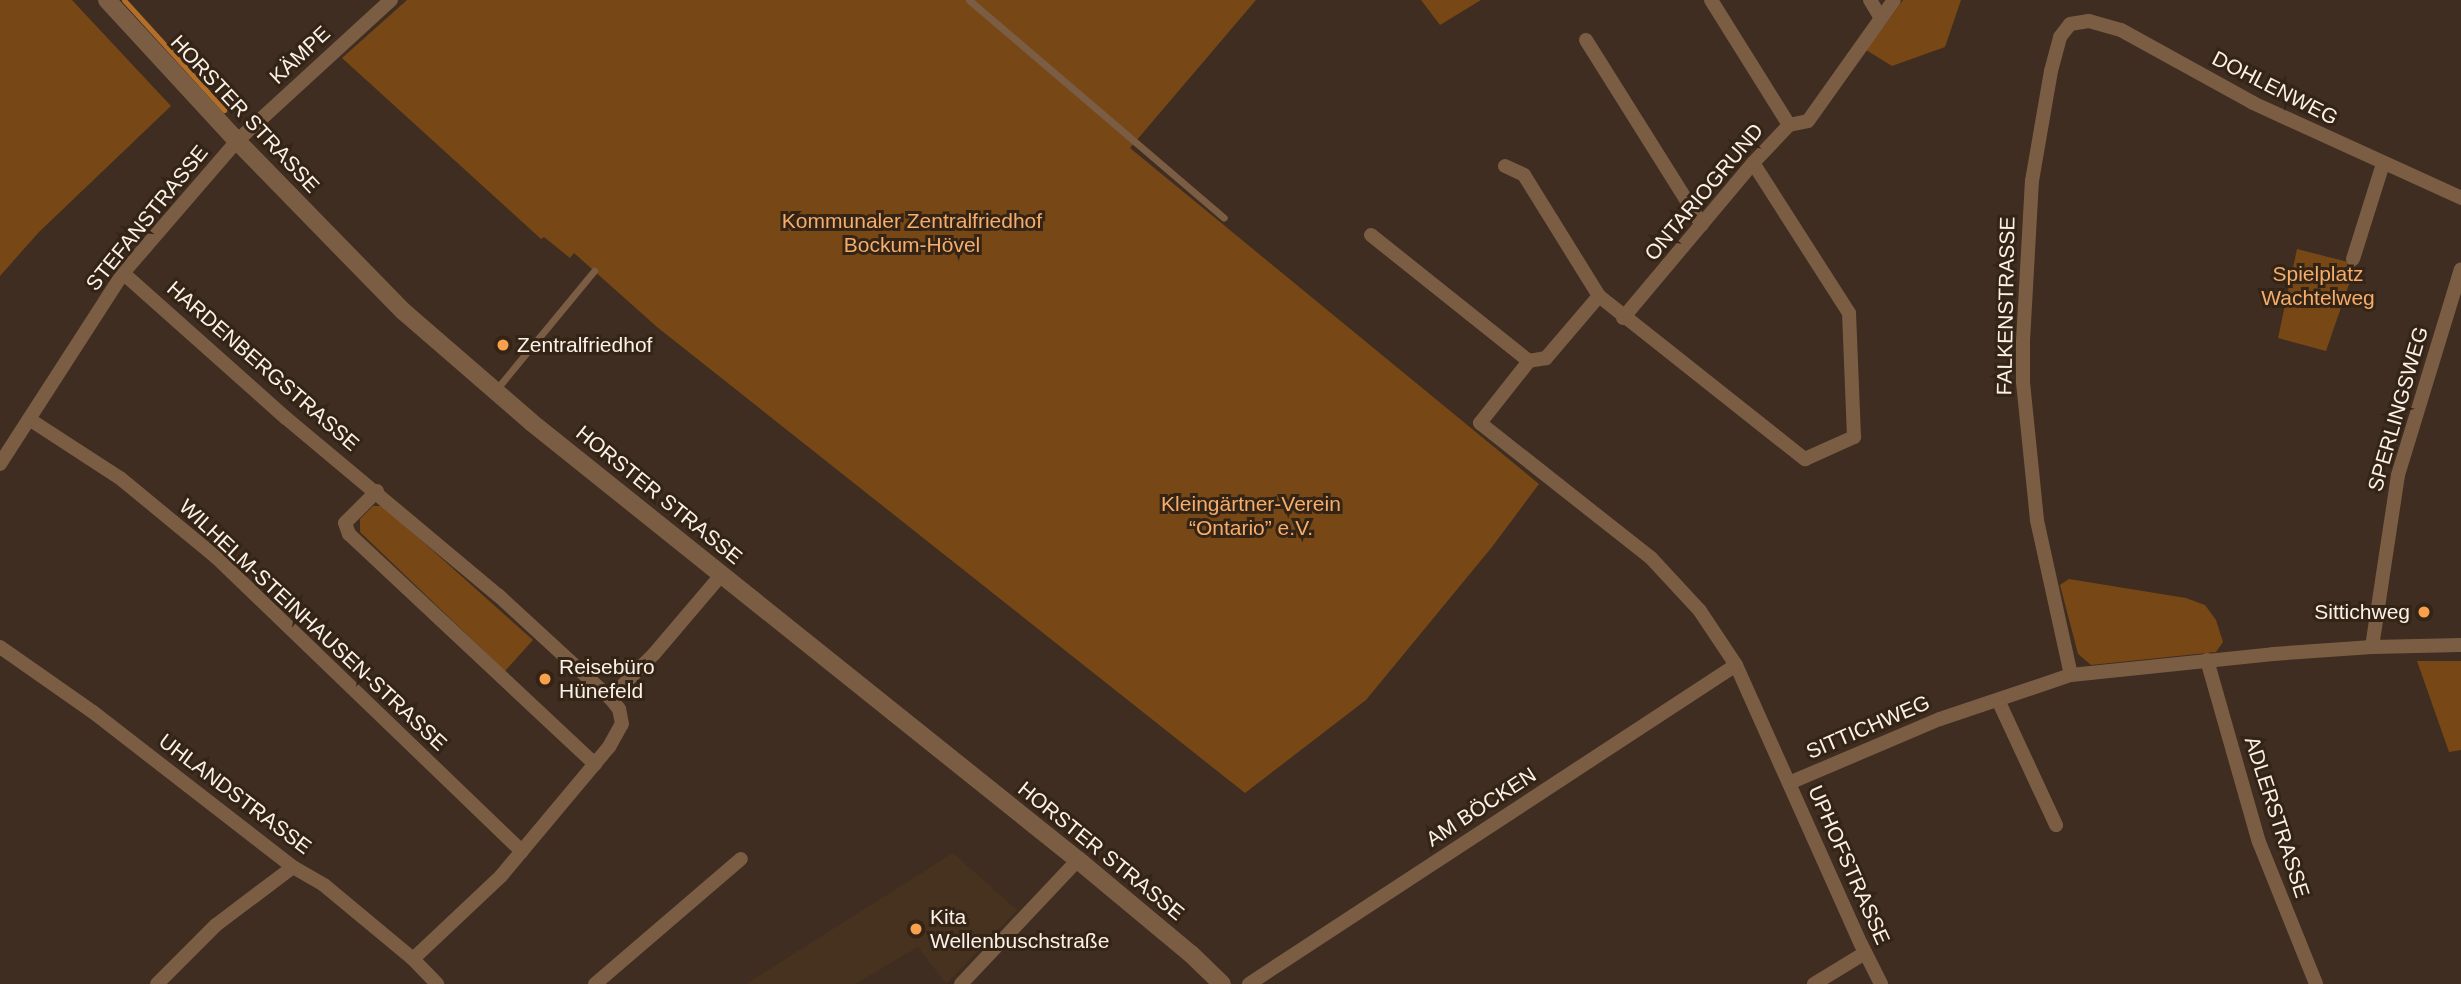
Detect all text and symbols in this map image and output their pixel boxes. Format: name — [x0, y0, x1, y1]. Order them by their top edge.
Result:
street label: KÄMPE — [265, 21, 335, 89]
street label: HORSTER STRASSE — [165, 30, 325, 198]
street label: DOHLENWEG — [2208, 46, 2342, 130]
street label: ONTARIOGRUND — [1639, 118, 1769, 266]
street label: STEFANSTRASSE — [81, 140, 213, 296]
park label: Kommunaler Zentralfriedhof Bockum-Hövel — [782, 208, 1042, 258]
street label: FALKENSTRASSE — [1992, 217, 2020, 395]
park label: Spielplatz Wachtelweg — [2261, 261, 2375, 311]
street label: HARDENBERGSTRASSE — [162, 276, 364, 456]
street label: SPERLINGSWEG — [2362, 324, 2434, 494]
place label: Zentralfriedhof — [517, 332, 652, 358]
marker: Zentralfriedhof — [495, 337, 511, 353]
street label: HORSTER STRASSE — [571, 420, 747, 570]
park label: Kleingärtner-Verein “Ontario” e.V. — [1161, 491, 1341, 541]
street label: WILHELM-STEINHAUSEN-STRASSE — [174, 494, 452, 756]
place label: Sittichweg — [2314, 599, 2410, 625]
marker: Sittichweg — [2416, 604, 2432, 620]
place label: Reisebüro Hünefeld — [559, 654, 655, 704]
marker: Reisebüro Hünefeld — [537, 671, 553, 687]
street label: SITTICHWEG — [1802, 690, 1934, 764]
street label: UHLANDSTRASSE — [154, 728, 316, 860]
street label: ADLERSTRASSE — [2239, 733, 2315, 901]
street label: AM BÖCKEN — [1421, 762, 1541, 852]
street label: HORSTER STRASSE — [1013, 776, 1189, 926]
street label: UPHOFSTRASSE — [1803, 782, 1895, 948]
place label: Kita Wellenbuschstraße — [930, 904, 1109, 954]
marker: Kita Wellenbuschstraße — [908, 921, 924, 937]

